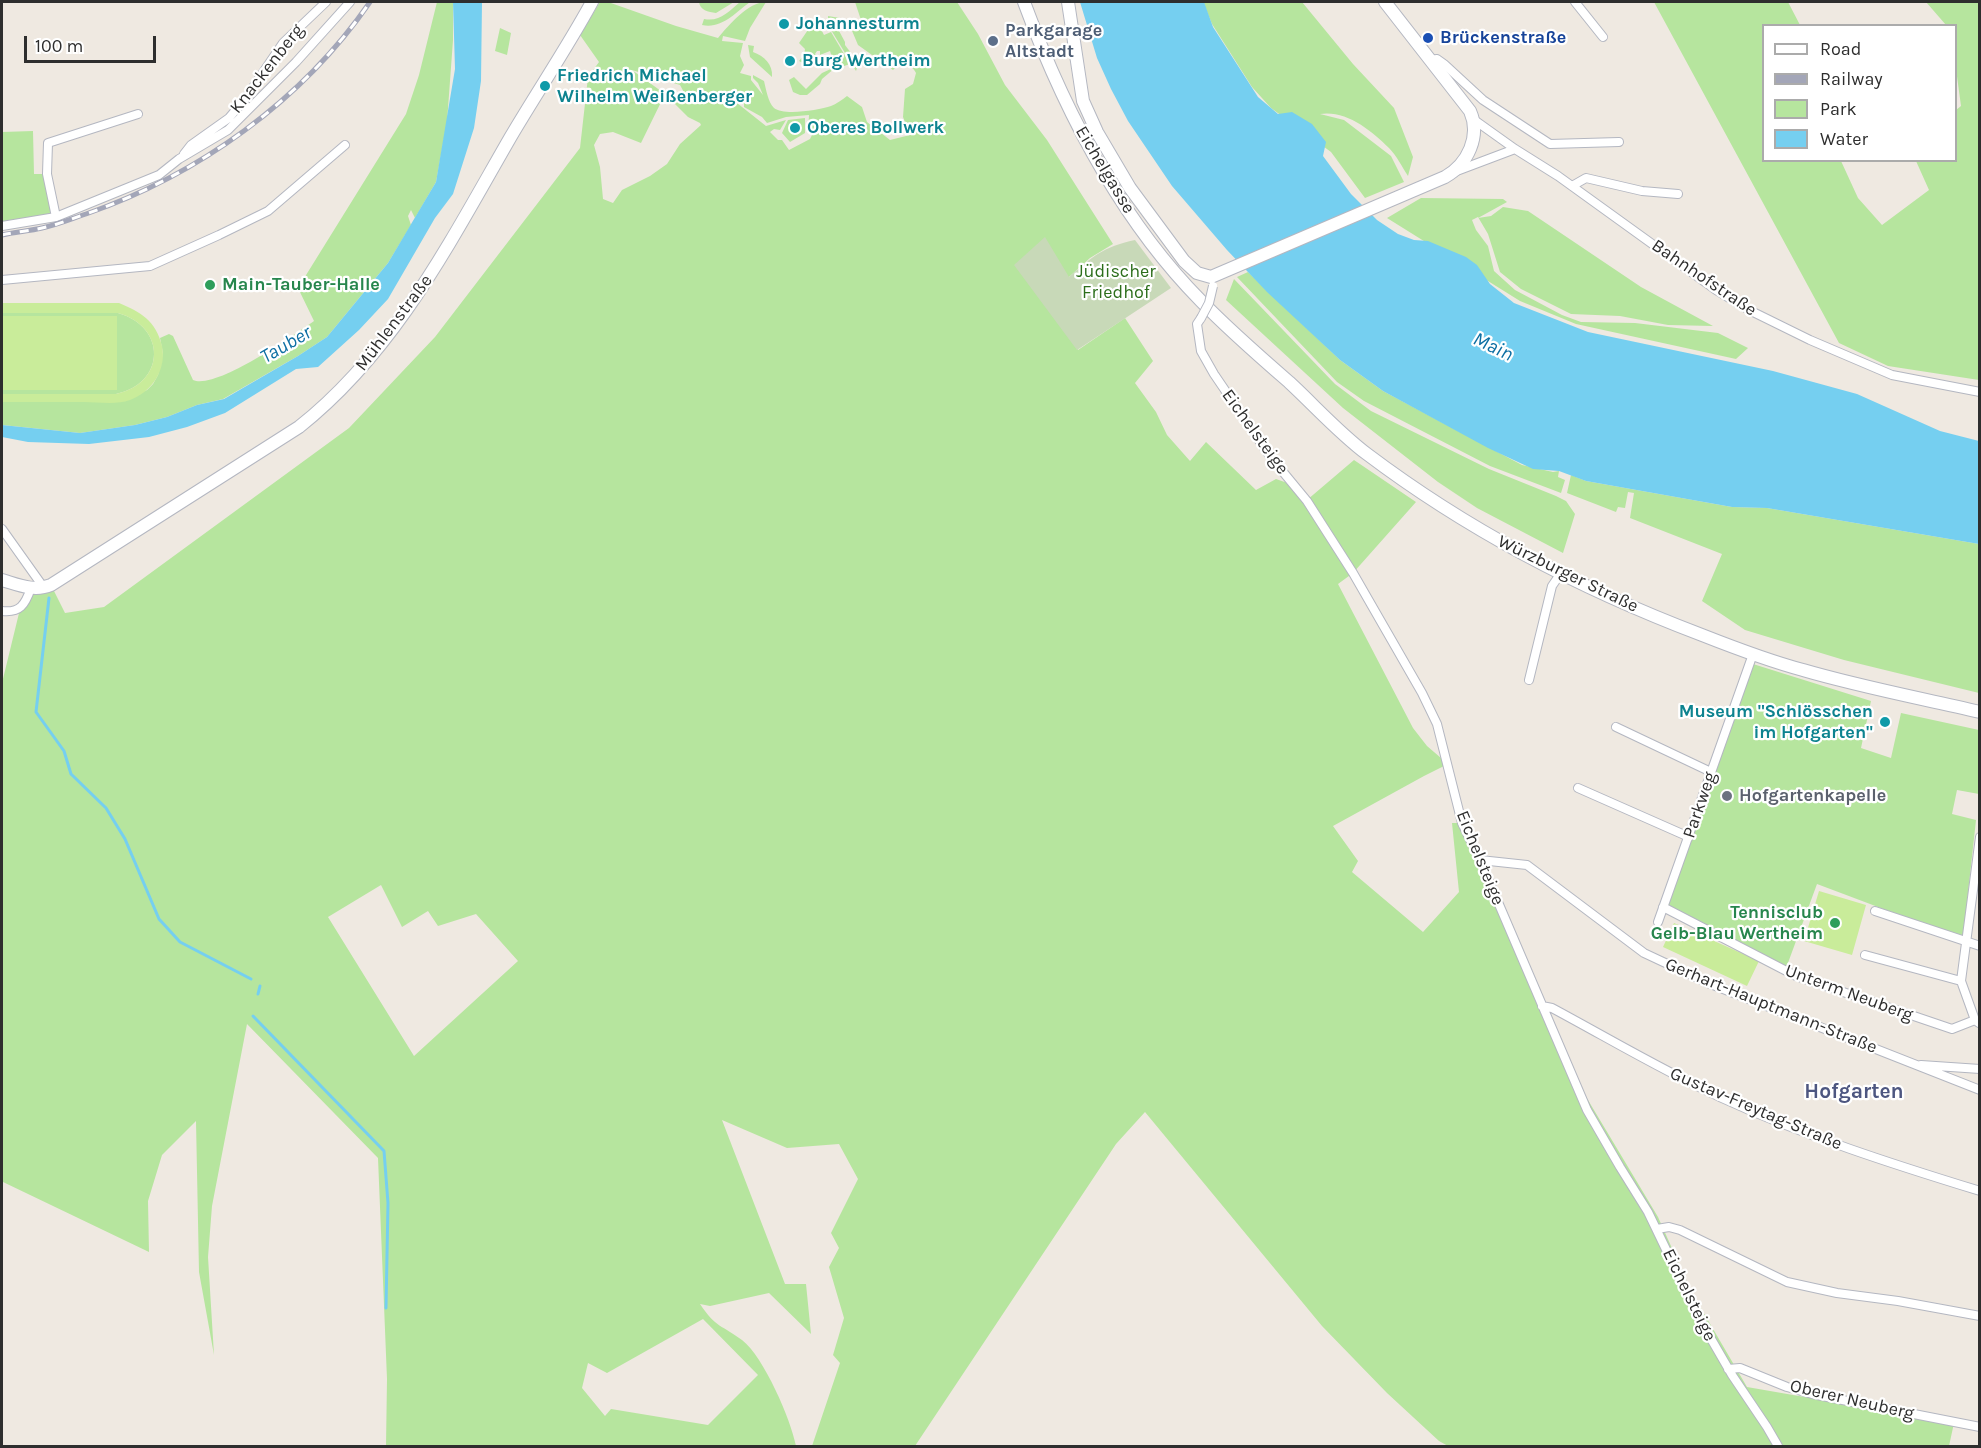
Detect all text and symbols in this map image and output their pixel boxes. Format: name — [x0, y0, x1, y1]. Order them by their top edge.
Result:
place label: Johannesturm — [796, 13, 920, 35]
marker: Johannesturm — [777, 17, 791, 31]
street label: Knackenberg — [225, 20, 309, 118]
place label: Parkgarage Altstadt — [1005, 20, 1102, 63]
scale bar — [27, 24, 159, 62]
legend — [1762, 24, 1957, 162]
place label: Brückenstraße — [1440, 27, 1566, 49]
marker: Brückenstraße — [1421, 31, 1435, 45]
marker: Parkgarage Altstadt — [986, 34, 1000, 48]
text: 100 m — [35, 35, 83, 57]
text: Road — [1820, 38, 1861, 60]
place label: Burg Wertheim — [802, 50, 931, 72]
marker: Burg Wertheim — [783, 54, 797, 68]
place label: Friedrich Michael Wilhelm Weißenberger — [557, 65, 752, 107]
text: Railway — [1820, 68, 1883, 90]
marker: Friedrich Michael Wilhelm Weißenberger — [538, 79, 552, 93]
text: Park — [1820, 98, 1857, 120]
place label: Oberes Bollwerk — [807, 117, 944, 139]
marker: Oberes Bollwerk — [788, 121, 802, 135]
street label: Eichelgasse — [1070, 122, 1140, 218]
text: Water — [1820, 128, 1868, 150]
street label: Bahnhofstraße — [1647, 235, 1761, 321]
park label: Jüdischer Friedhof — [1076, 261, 1156, 304]
street label: Mühlenstraße — [351, 271, 437, 375]
place label: Main-Tauber-Halle — [222, 274, 380, 296]
marker: Main-Tauber-Halle — [203, 278, 217, 292]
water label: Tauber — [256, 321, 316, 369]
water label: Main — [1469, 327, 1517, 367]
street label: Eichelsteige — [1217, 385, 1293, 479]
street label: Würzburger Straße — [1494, 531, 1642, 617]
place label: Museum "Schlösschen im Hofgarten" — [1679, 701, 1873, 744]
marker: Museum "Schlösschen im Hofgarten" — [1878, 715, 1892, 729]
street label: Parkweg — [1679, 769, 1721, 841]
place label: Hofgartenkapelle — [1739, 785, 1886, 807]
marker: Hofgartenkapelle — [1720, 789, 1734, 803]
street label: Eichelsteige — [1451, 808, 1509, 908]
place label: Tennisclub Gelb-Blau Wertheim — [1651, 902, 1823, 944]
marker: Tennisclub Gelb-Blau Wertheim — [1828, 916, 1842, 930]
street label: Gerhart-Hauptmann-Straße — [1662, 953, 1880, 1059]
street label: Unterm Neuberg — [1782, 960, 1916, 1026]
street label: Gustav-Freytag-Straße — [1667, 1063, 1845, 1155]
district label: Hofgarten — [1804, 1079, 1904, 1105]
street label: Eichelsteige — [1657, 1245, 1721, 1345]
street label: Oberer Neuberg — [1788, 1375, 1916, 1425]

